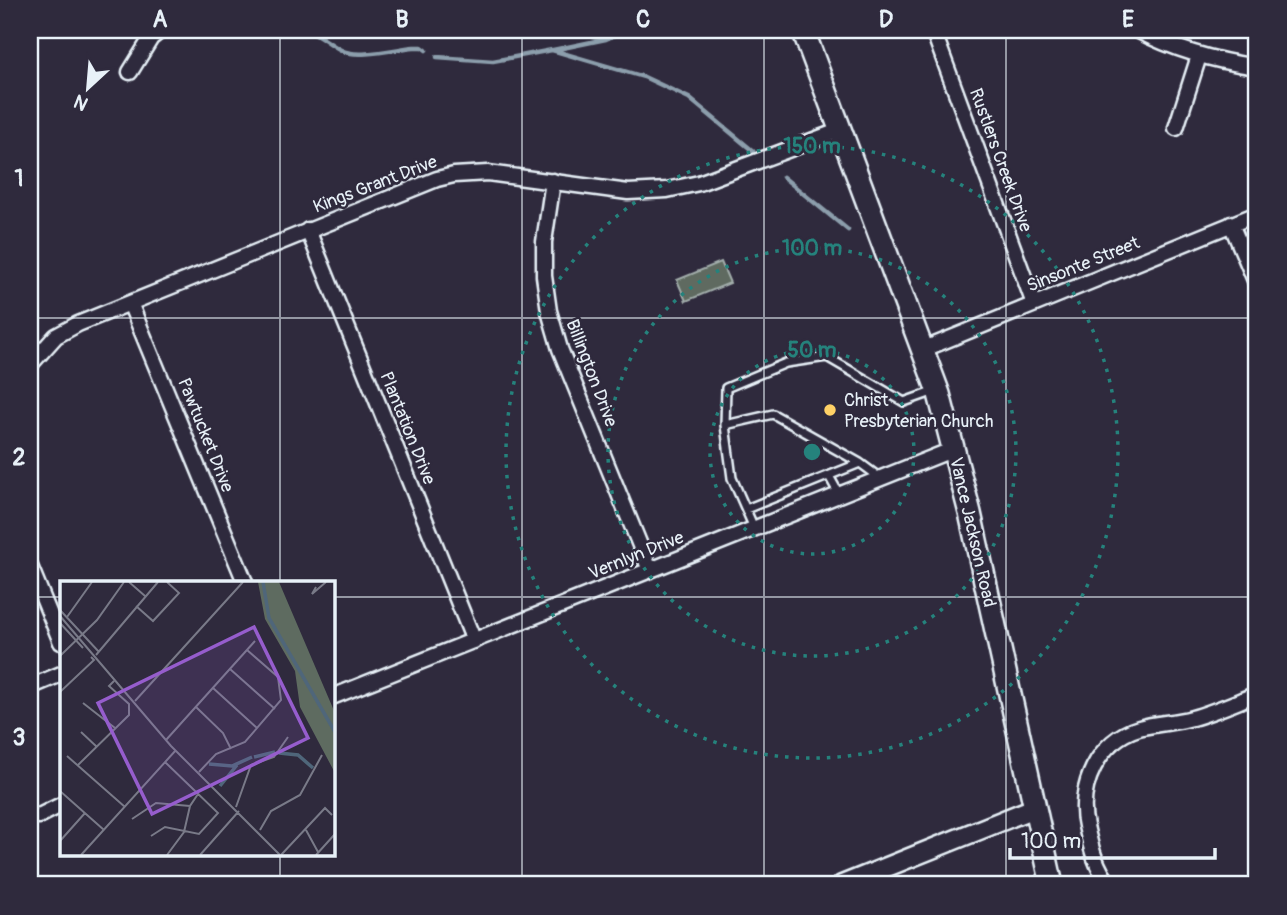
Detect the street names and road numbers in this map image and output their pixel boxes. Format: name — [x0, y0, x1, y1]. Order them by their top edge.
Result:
street label: Rustlers Creek Drive — [964, 85, 1037, 235]
street label: Kings Grant Drive — [310, 150, 441, 219]
street label: Sinsonte Street — [1023, 231, 1144, 298]
street label: Billington Drive — [560, 316, 623, 430]
street label: Plantation Drive — [374, 368, 441, 488]
street label: Pawtucket Drive — [172, 375, 239, 496]
street label: Vance Jackson Road — [944, 455, 1001, 609]
street label: Vernlyn Drive — [585, 526, 687, 585]

